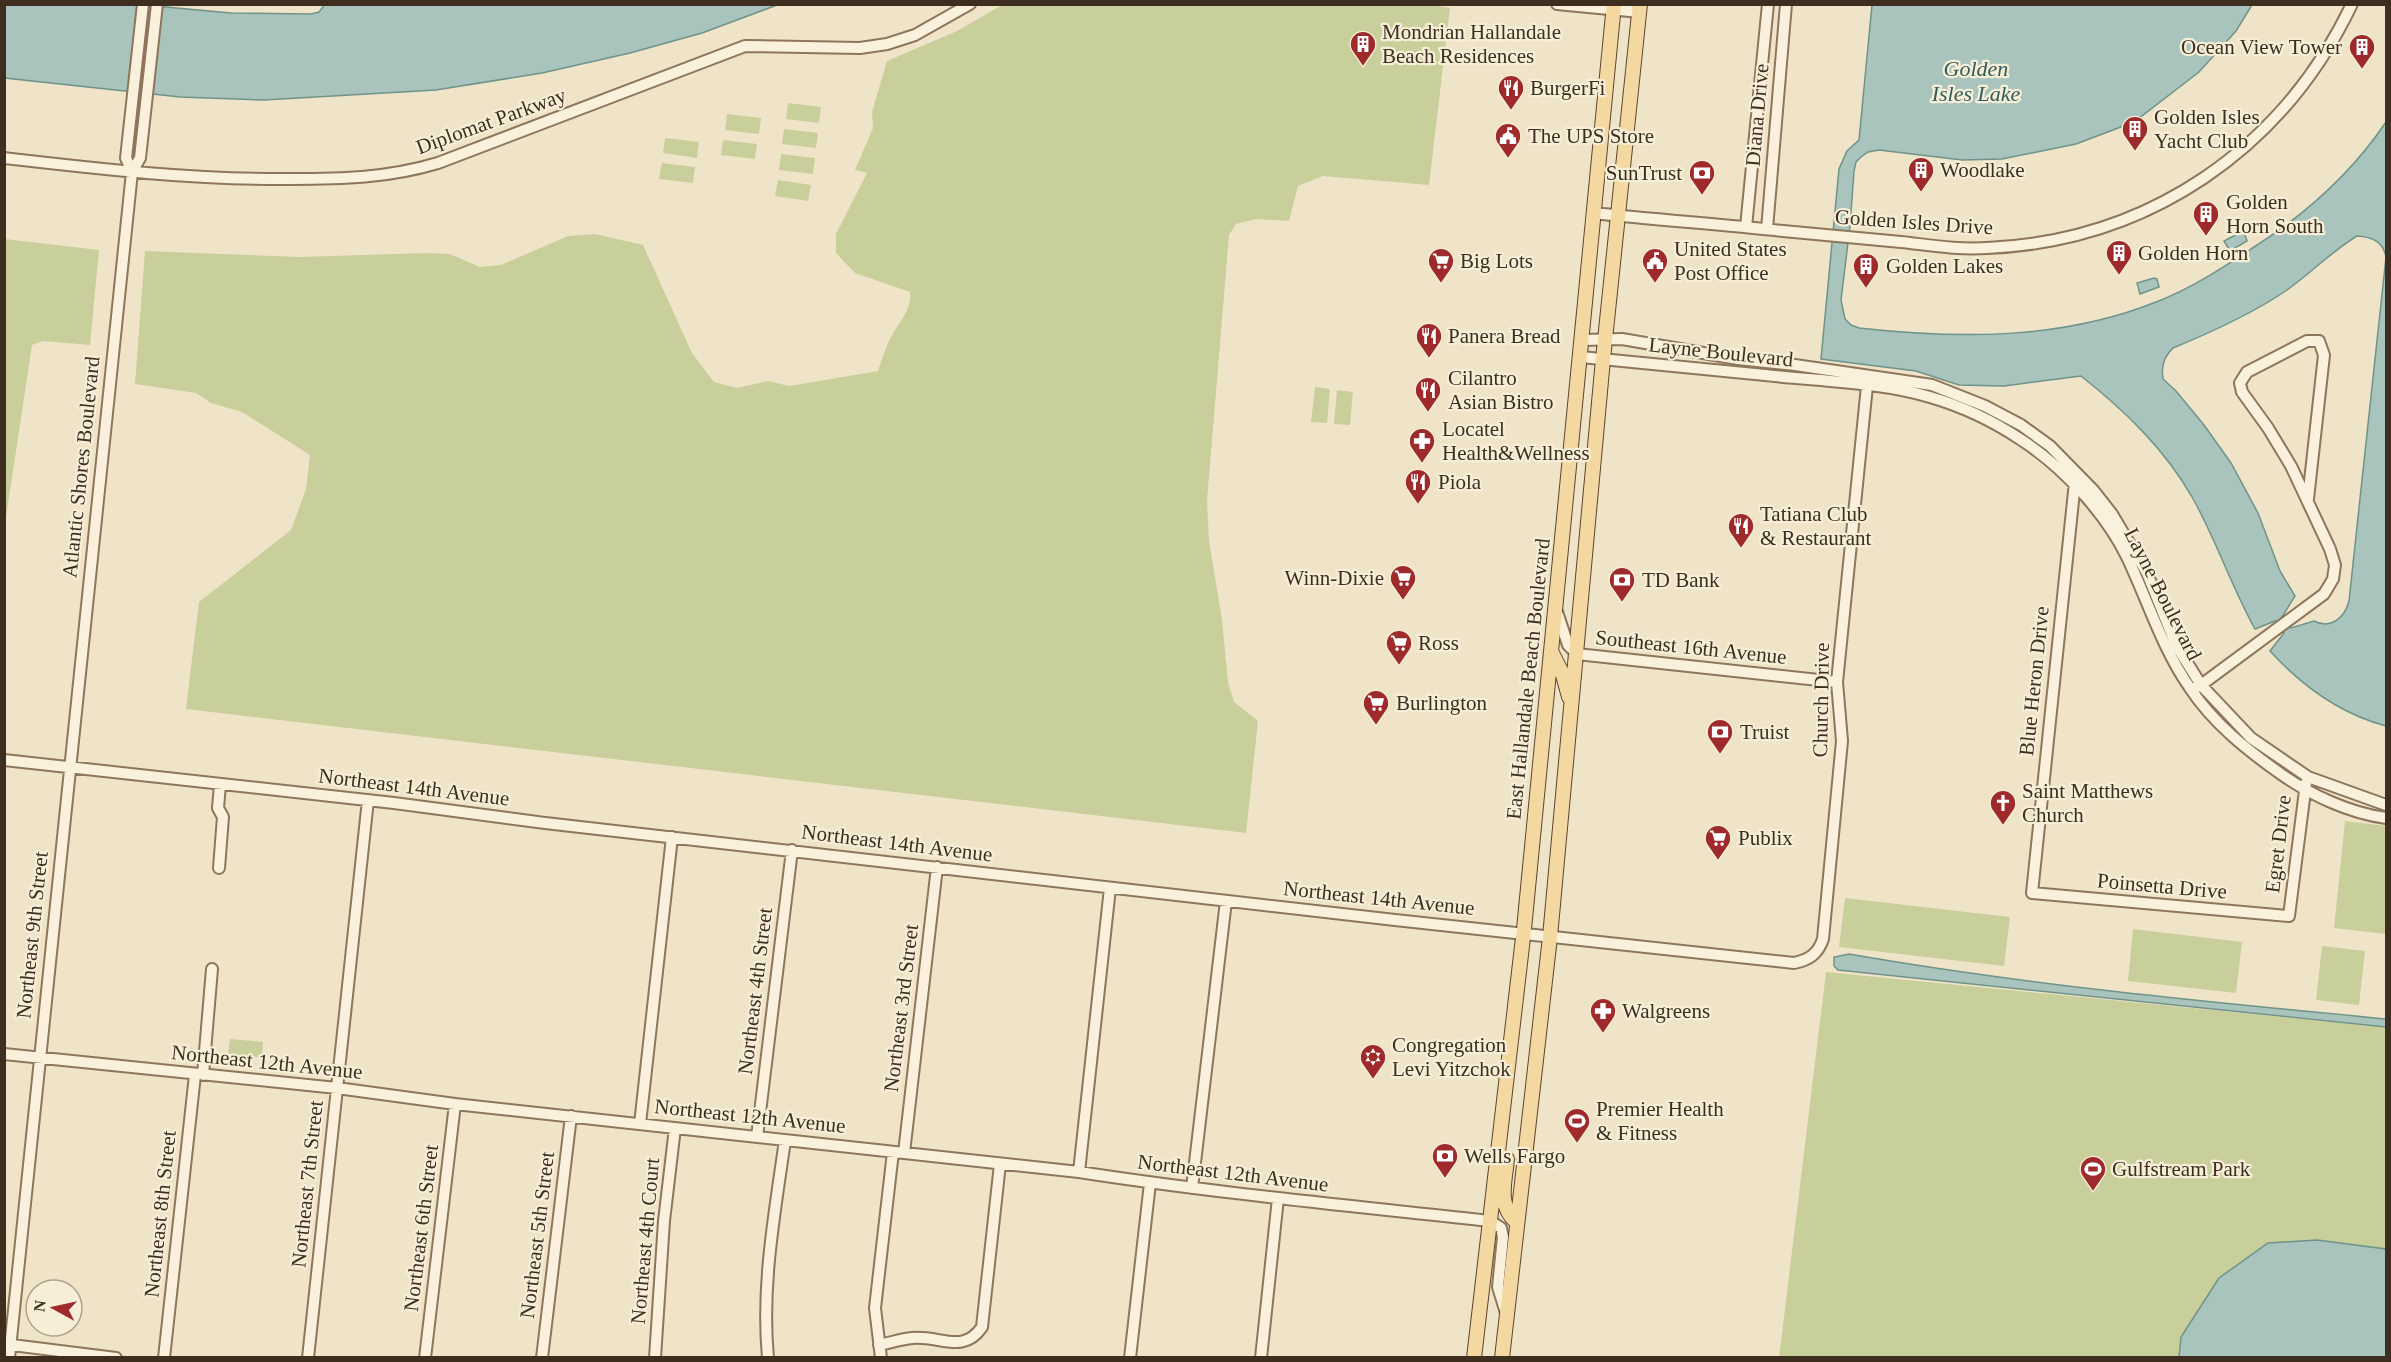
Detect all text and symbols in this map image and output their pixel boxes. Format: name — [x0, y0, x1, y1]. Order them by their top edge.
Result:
place label: Mondrian Hallandale Beach Residences — [1382, 20, 1561, 68]
building icon: Mondrian Hallandale Beach Residences — [1348, 29, 1378, 67]
building icon: Ocean View Tower — [2347, 32, 2377, 70]
place label: Ocean View Tower — [2181, 35, 2342, 59]
water label: Golden Isles Lake — [1931, 56, 2021, 106]
street label: Diana Drive — [1741, 63, 1773, 167]
restaurant icon: BurgerFi — [1496, 73, 1526, 111]
place label: BurgerFi — [1530, 76, 1606, 100]
street label: Diplomat Parkway — [413, 83, 570, 159]
place label: Golden Isles Yacht Club — [2154, 105, 2260, 153]
building icon: Golden Isles Yacht Club — [2120, 114, 2150, 152]
public building icon: The UPS Store — [1493, 121, 1523, 159]
place label: The UPS Store — [1528, 124, 1654, 148]
building icon: Woodlake — [1906, 155, 1936, 193]
bank icon: SunTrust — [1687, 158, 1717, 196]
place label: Woodlake — [1940, 158, 2025, 182]
place label: SunTrust — [1606, 161, 1682, 185]
place label: Golden Horn South — [2226, 190, 2324, 238]
building icon: Golden Horn South — [2191, 199, 2221, 237]
street label: Golden Isles Drive — [1834, 204, 1994, 240]
place label: United States Post Office — [1674, 237, 1787, 285]
building icon: Golden Horn — [2104, 238, 2134, 276]
place label: Golden Horn — [2138, 241, 2249, 265]
supermarket icon: Big Lots — [1426, 246, 1456, 284]
public building icon: United States Post Office — [1640, 246, 1670, 284]
place label: Big Lots — [1460, 249, 1533, 273]
building icon: Golden Lakes — [1851, 251, 1881, 289]
place label: Golden Lakes — [1886, 254, 2003, 278]
restaurant icon: Panera Bread — [1414, 321, 1444, 359]
place label: Panera Bread — [1448, 324, 1561, 348]
street label: Layne Boulevard — [1648, 332, 1795, 372]
street label: Atlantic Shores Boulevard — [57, 354, 105, 579]
place label: Cilantro Asian Bistro — [1448, 366, 1554, 414]
restaurant icon: Cilantro Asian Bistro — [1413, 375, 1443, 413]
place label: Locatel Health&Wellness — [1442, 417, 1590, 465]
pharmacy icon: Locatel Health&Wellness — [1407, 426, 1437, 464]
restaurant icon: Piola — [1403, 467, 1433, 505]
place label: Piola — [1438, 470, 1482, 494]
place label: Tatiana Club & Restaurant — [1760, 502, 1872, 550]
restaurant icon: Tatiana Club & Restaurant — [1726, 511, 1756, 549]
street label: Layne Boulevard — [2119, 524, 2207, 665]
street label: East Hallandale Beach Boulevard — [1501, 537, 1555, 821]
supermarket icon: Winn-Dixie — [1388, 563, 1418, 601]
bank icon: TD Bank — [1607, 565, 1637, 603]
place label: Winn-Dixie — [1285, 566, 1384, 590]
place label: TD Bank — [1642, 568, 1720, 592]
street label: Blue Heron Drive — [2014, 605, 2054, 757]
street label: Southeast 16th Avenue — [1594, 625, 1788, 669]
supermarket icon: Ross — [1384, 628, 1414, 666]
place label: Ross — [1418, 631, 1459, 655]
street label: Church Drive — [1808, 642, 1834, 758]
supermarket icon: Burlington — [1361, 688, 1391, 726]
place label: Burlington — [1396, 691, 1488, 715]
bank icon: Truist — [1705, 717, 1735, 755]
place label: Truist — [1740, 720, 1790, 744]
street label: Northeast 14th Avenue — [317, 763, 511, 811]
place label: Saint Matthews Church — [2022, 779, 2153, 827]
church icon: Saint Matthews Church — [1988, 788, 2018, 826]
street label: Egret Drive — [2260, 794, 2296, 894]
street label: Northeast 14th Avenue — [800, 819, 994, 867]
supermarket icon: Publix — [1703, 823, 1733, 861]
place label: Publix — [1738, 826, 1793, 850]
street label: Northeast 9th Street — [11, 850, 53, 1020]
street label: Poinsetta Drive — [2096, 868, 2228, 904]
street label: Northeast 14th Avenue — [1282, 876, 1476, 920]
street label: Northeast 4th Street — [733, 906, 777, 1076]
street label: Northeast 3rd Street — [879, 922, 923, 1093]
pharmacy icon: Walgreens — [1588, 996, 1618, 1034]
place label: Walgreens — [1622, 999, 1710, 1023]
place label: Congregation Levi Yitzchok — [1392, 1033, 1511, 1081]
street label: Northeast 12th Avenue — [170, 1040, 364, 1084]
synagogue icon: Congregation Levi Yitzchok — [1358, 1042, 1388, 1080]
street label: Northeast 12th Avenue — [653, 1094, 847, 1138]
place label: Premier Health & Fitness — [1596, 1097, 1724, 1145]
street label: Northeast 7th Street — [286, 1099, 328, 1269]
sports icon: Premier Health & Fitness — [1562, 1106, 1592, 1144]
street label: Northeast 8th Street — [139, 1129, 181, 1299]
bank icon: Wells Fargo — [1430, 1141, 1460, 1179]
street label: Northeast 6th Street — [399, 1143, 443, 1313]
place label: Wells Fargo — [1464, 1144, 1565, 1168]
street label: Northeast 12th Avenue — [1136, 1149, 1330, 1197]
street label: Northeast 5th Street — [515, 1150, 559, 1320]
sports icon: Gulfstream Park — [2078, 1154, 2108, 1192]
street label: Northeast 4th Court — [626, 1157, 664, 1325]
place label: Gulfstream Park — [2112, 1157, 2251, 1181]
north arrow — [24, 1278, 84, 1338]
text: N — [30, 1299, 49, 1313]

